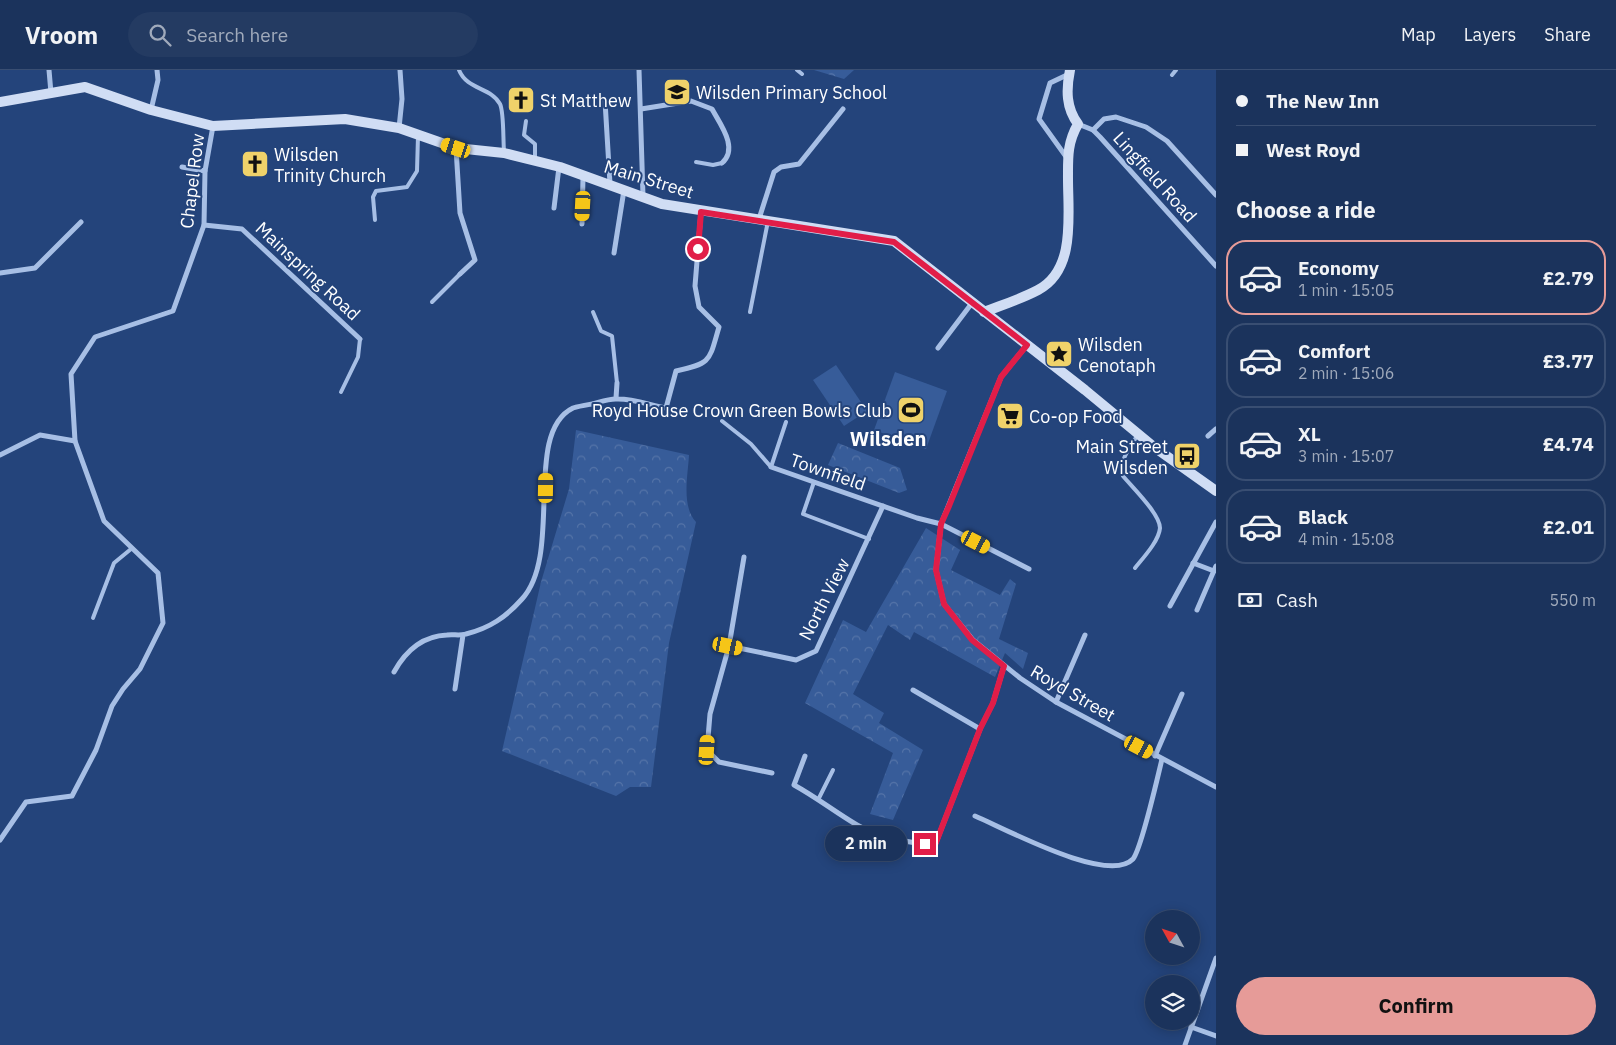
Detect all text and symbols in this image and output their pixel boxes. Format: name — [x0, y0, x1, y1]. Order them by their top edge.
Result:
search box — [128, 12, 478, 57]
text: Vroom — [25, 19, 98, 51]
icon: search — [146, 21, 174, 49]
text: Search here — [186, 23, 288, 47]
text: Map — [1401, 23, 1436, 46]
text: Layers — [1464, 23, 1516, 46]
text: Share — [1544, 23, 1591, 46]
school or university icon: Wilsden Primary School — [662, 77, 692, 107]
place label: Wilsden Primary School — [696, 81, 887, 104]
church icon: St Matthew — [506, 85, 536, 115]
place label: St Matthew — [540, 89, 632, 112]
text: The New Inn — [1266, 89, 1379, 113]
street label: Lingfield Road — [1108, 127, 1202, 227]
street label: Chapel Row — [175, 132, 209, 230]
car — [439, 136, 472, 160]
text: West Royd — [1266, 138, 1360, 162]
place label: Wilsden Trinity Church — [274, 143, 386, 187]
church icon: Wilsden Trinity Church — [240, 149, 270, 179]
street label: Main Street — [601, 154, 697, 204]
car — [574, 191, 591, 221]
text: Choose a ride — [1236, 195, 1376, 224]
street label: Mainspring Road — [251, 217, 365, 325]
route start — [687, 238, 709, 260]
icon: car — [1238, 255, 1283, 300]
text: Economy — [1298, 256, 1379, 280]
text: £2.79 — [1543, 266, 1594, 290]
text: 1 min · 15:05 — [1298, 280, 1394, 300]
place label: Wilsden Cenotaph — [1078, 333, 1156, 377]
icon: car — [1238, 338, 1283, 383]
place icon: Wilsden Cenotaph — [1044, 339, 1074, 369]
text: Comfort — [1298, 339, 1371, 363]
text: £3.77 — [1543, 349, 1594, 373]
text: 2 min · 15:06 — [1298, 363, 1394, 383]
sports icon: Royd House Crown Green Bowls Club — [896, 395, 926, 425]
place label: Royd House Crown Green Bowls Club — [592, 399, 892, 422]
supermarket icon: Co-op Food — [995, 401, 1025, 431]
place label: Co-op Food — [1029, 405, 1123, 428]
icon: car — [1238, 421, 1283, 466]
text: XL — [1298, 422, 1321, 446]
district label: Wilsden — [850, 425, 926, 452]
text: £4.74 — [1543, 432, 1594, 456]
place label: Main Street Wilsden — [1075, 435, 1168, 479]
bus stop icon: Main Street Wilsden — [1172, 441, 1202, 471]
text: 3 min · 15:07 — [1298, 446, 1394, 466]
street label: Townfield — [787, 448, 869, 496]
car — [538, 473, 553, 503]
icon: car — [1238, 504, 1283, 549]
text: Black — [1298, 505, 1348, 529]
text: £2.01 — [1543, 515, 1594, 539]
car — [959, 529, 992, 555]
text: 4 min · 15:08 — [1298, 529, 1394, 549]
street label: North View — [793, 554, 855, 644]
icon: cash — [1236, 586, 1264, 614]
text: Cash — [1276, 588, 1318, 612]
text: 550 m — [1549, 590, 1596, 610]
car — [711, 636, 744, 656]
street label: Royd Street — [1026, 659, 1120, 727]
car — [1122, 733, 1155, 761]
car — [698, 735, 715, 765]
callout: 2 min — [825, 826, 908, 862]
text: 2 min — [845, 833, 887, 853]
route end — [914, 833, 936, 855]
north arrow — [1145, 910, 1200, 965]
map controls — [1145, 910, 1200, 1030]
button: layers — [1145, 975, 1200, 1030]
button: Confirm — [1236, 977, 1596, 1035]

